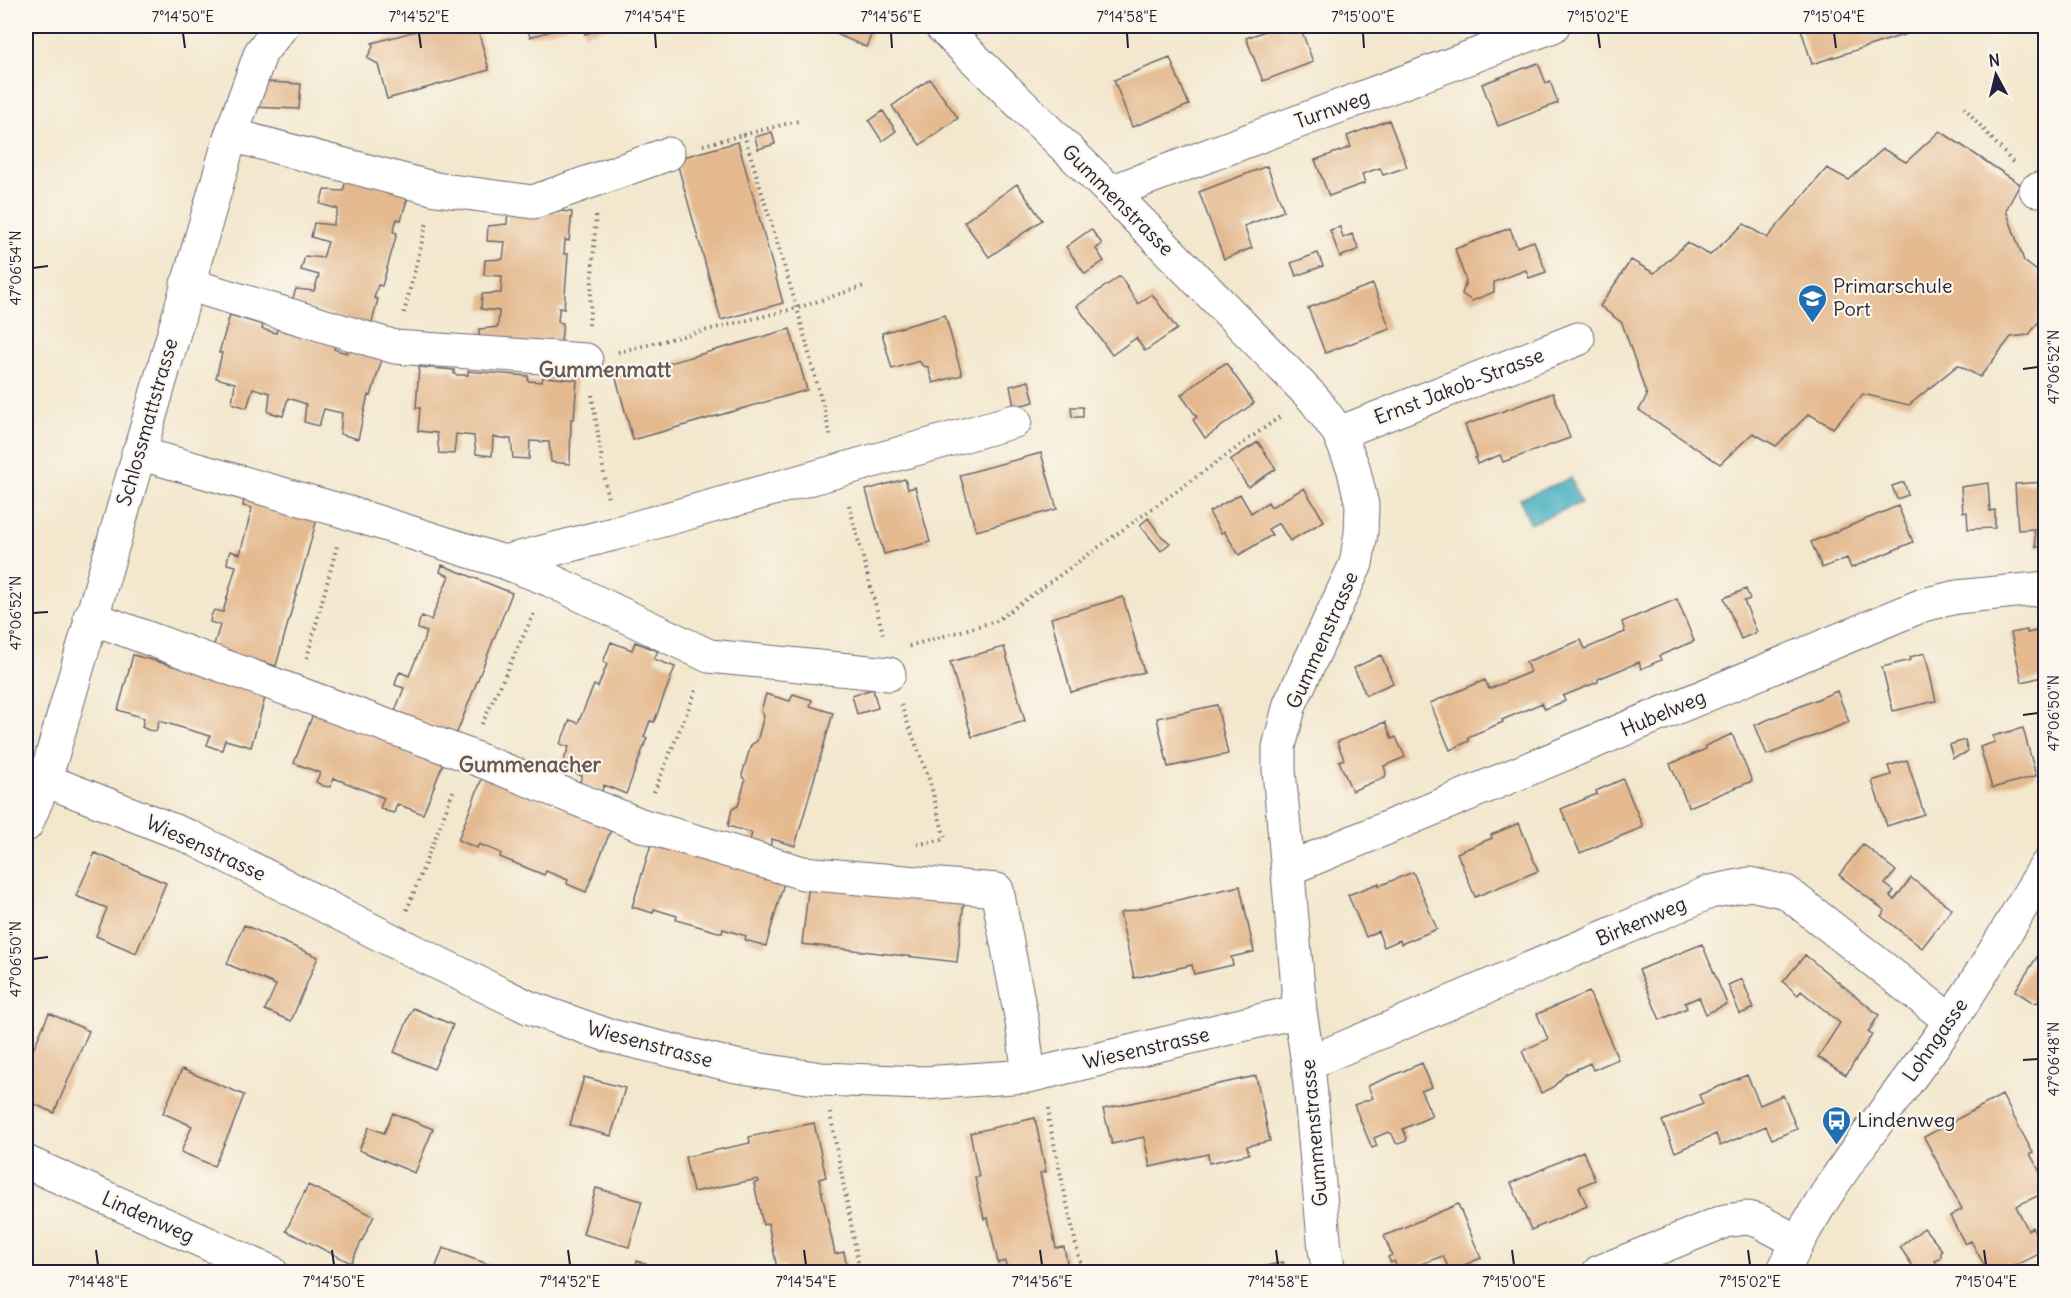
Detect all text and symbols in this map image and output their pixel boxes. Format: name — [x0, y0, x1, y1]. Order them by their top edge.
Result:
text: 7°14'50"E — [152, 7, 214, 26]
text: 7°14'52"E — [389, 7, 449, 26]
text: 7°14'54"E — [624, 7, 686, 26]
text: 7°14'56"E — [860, 7, 922, 26]
text: 7°14'58"E — [1096, 7, 1158, 26]
text: 7°15'00"E — [1331, 7, 1395, 26]
text: 7°15'02"E — [1567, 7, 1629, 26]
text: 7°15'04"E — [1803, 7, 1865, 26]
north arrow — [1966, 45, 2026, 105]
text: N — [1987, 50, 2001, 71]
street label: Turnweg — [1291, 83, 1373, 134]
street label: Gummenstrasse — [1057, 139, 1179, 261]
text: 47°06'54"N — [6, 230, 25, 306]
place label: Primarschule Port — [1833, 273, 1952, 321]
school or university icon: Primarschule Port — [1796, 282, 1828, 324]
text: 47°06'52"N — [2044, 330, 2063, 404]
street label: Schlossmattstrasse — [111, 335, 182, 509]
street label: Ernst Jakob-Strasse — [1370, 342, 1547, 429]
district label: Gummenmatt — [539, 356, 672, 383]
street label: Gummenstrasse — [1280, 567, 1363, 712]
text: 47°06'52"N — [6, 576, 25, 650]
text: 47°06'50"N — [2044, 675, 2063, 751]
street label: Hubelweg — [1616, 683, 1709, 742]
district label: Gummenacher — [459, 751, 602, 778]
street label: Wiesenstrasse — [142, 809, 270, 886]
street label: Birkenweg — [1592, 890, 1690, 951]
text: 47°06'50"N — [6, 921, 25, 997]
street label: Lohngasse — [1897, 993, 1973, 1086]
street label: Wiesenstrasse — [585, 1015, 716, 1072]
street label: Wiesenstrasse — [1080, 1021, 1212, 1074]
text: 47°06'48"N — [2044, 1022, 2063, 1096]
street label: Gummenstrasse — [1295, 1058, 1332, 1208]
bus stop icon: Lindenweg — [1820, 1104, 1852, 1146]
place label: Lindenweg — [1857, 1107, 1955, 1132]
street label: Lindenweg — [98, 1185, 198, 1248]
text: 7°14'48"E — [68, 1272, 129, 1291]
text: 7°14'50"E — [303, 1272, 365, 1291]
text: 7°14'52"E — [540, 1272, 600, 1291]
text: 7°14'54"E — [775, 1272, 837, 1291]
text: 7°14'56"E — [1011, 1272, 1073, 1291]
text: 7°14'58"E — [1247, 1272, 1309, 1291]
text: 7°15'00"E — [1482, 1272, 1546, 1291]
text: 7°15'02"E — [1719, 1272, 1781, 1291]
text: 7°15'04"E — [1955, 1272, 2017, 1291]

